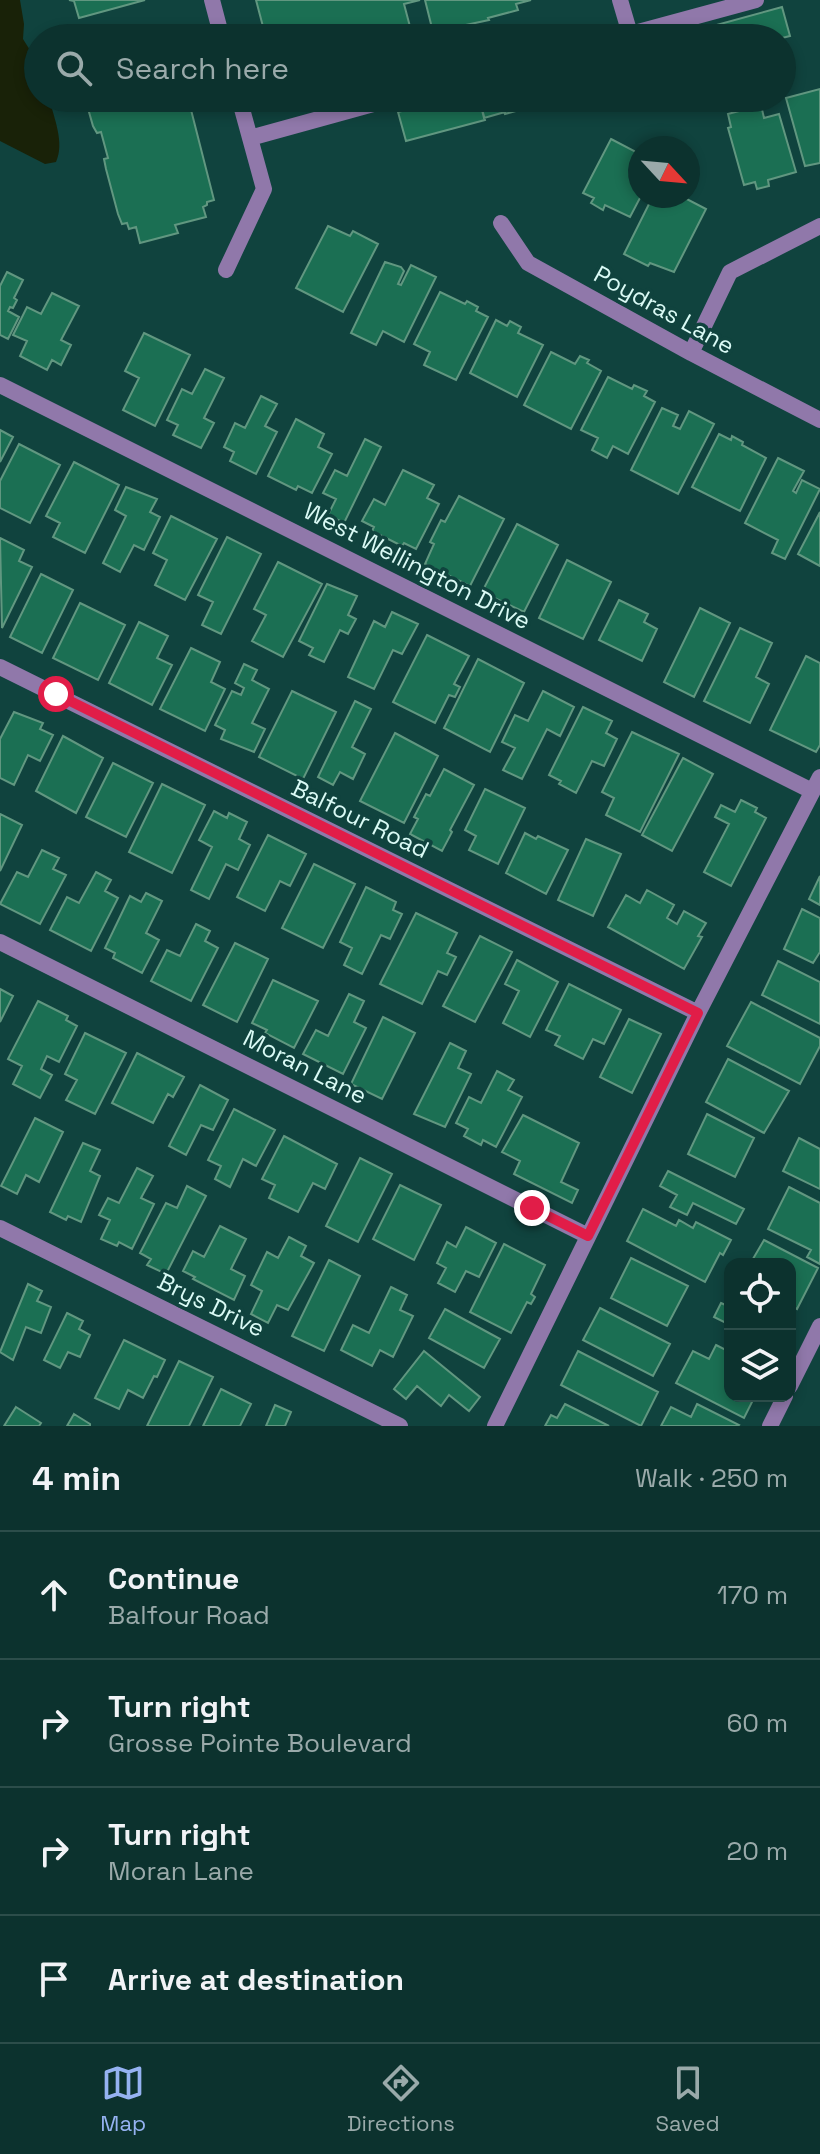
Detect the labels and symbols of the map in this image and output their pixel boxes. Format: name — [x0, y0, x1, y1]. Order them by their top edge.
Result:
north arrow — [628, 136, 700, 208]
street label: Poydras Lane — [589, 258, 740, 361]
street label: West Wellington Drive — [298, 495, 536, 636]
route start — [38, 676, 74, 712]
street label: Balfour Road — [286, 772, 434, 865]
street label: Moran Lane — [238, 1022, 372, 1111]
route end — [514, 1190, 550, 1226]
street label: Brys Drive — [152, 1265, 270, 1344]

